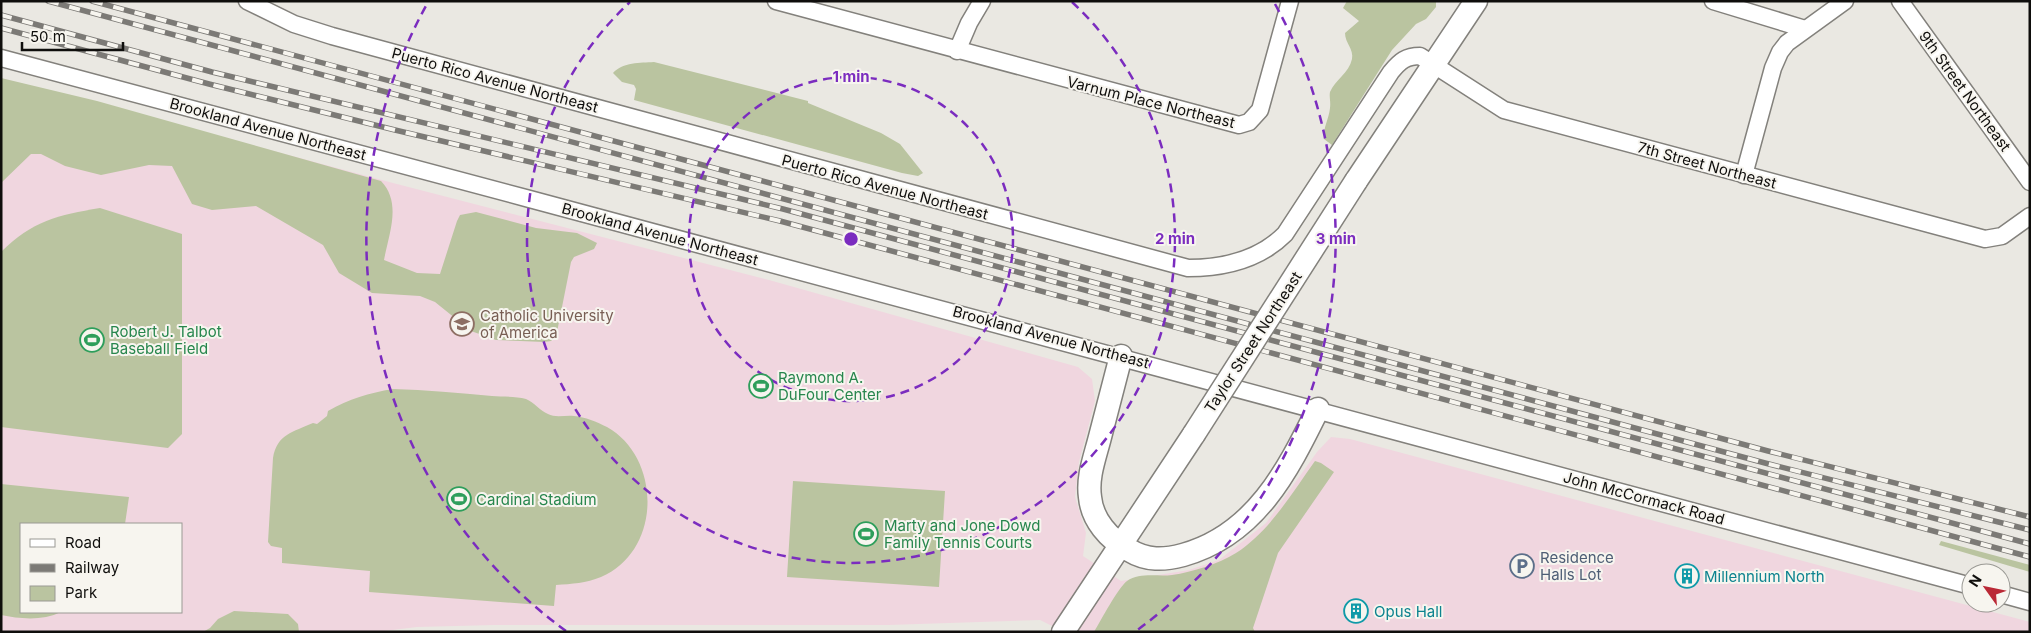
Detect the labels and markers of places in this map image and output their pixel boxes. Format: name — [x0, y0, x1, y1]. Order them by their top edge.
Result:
centre of rings — [842, 230, 860, 248]
place label: Catholic University of America — [480, 306, 614, 342]
school or university icon: Catholic University of America — [449, 311, 475, 337]
place label: Robert J. Talbot Baseball Field — [110, 322, 222, 358]
sports icon: Robert J. Talbot Baseball Field — [79, 327, 105, 353]
place label: Raymond A. DuFour Center — [778, 368, 882, 404]
sports icon: Raymond A. DuFour Center — [748, 373, 774, 399]
sports icon: Cardinal Stadium — [446, 486, 472, 512]
place label: Cardinal Stadium — [476, 490, 597, 509]
place label: Marty and Jone Dowd Family Tennis Courts — [884, 516, 1041, 552]
sports icon: Marty and Jone Dowd Family Tennis Courts — [853, 521, 879, 547]
place label: Residence Halls Lot — [1540, 548, 1614, 584]
parking icon: Residence Halls Lot — [1509, 553, 1535, 579]
building icon: Millennium North — [1674, 563, 1700, 589]
place label: Millennium North — [1704, 567, 1825, 586]
building icon: Opus Hall — [1343, 598, 1369, 624]
place label: Opus Hall — [1374, 602, 1443, 621]

